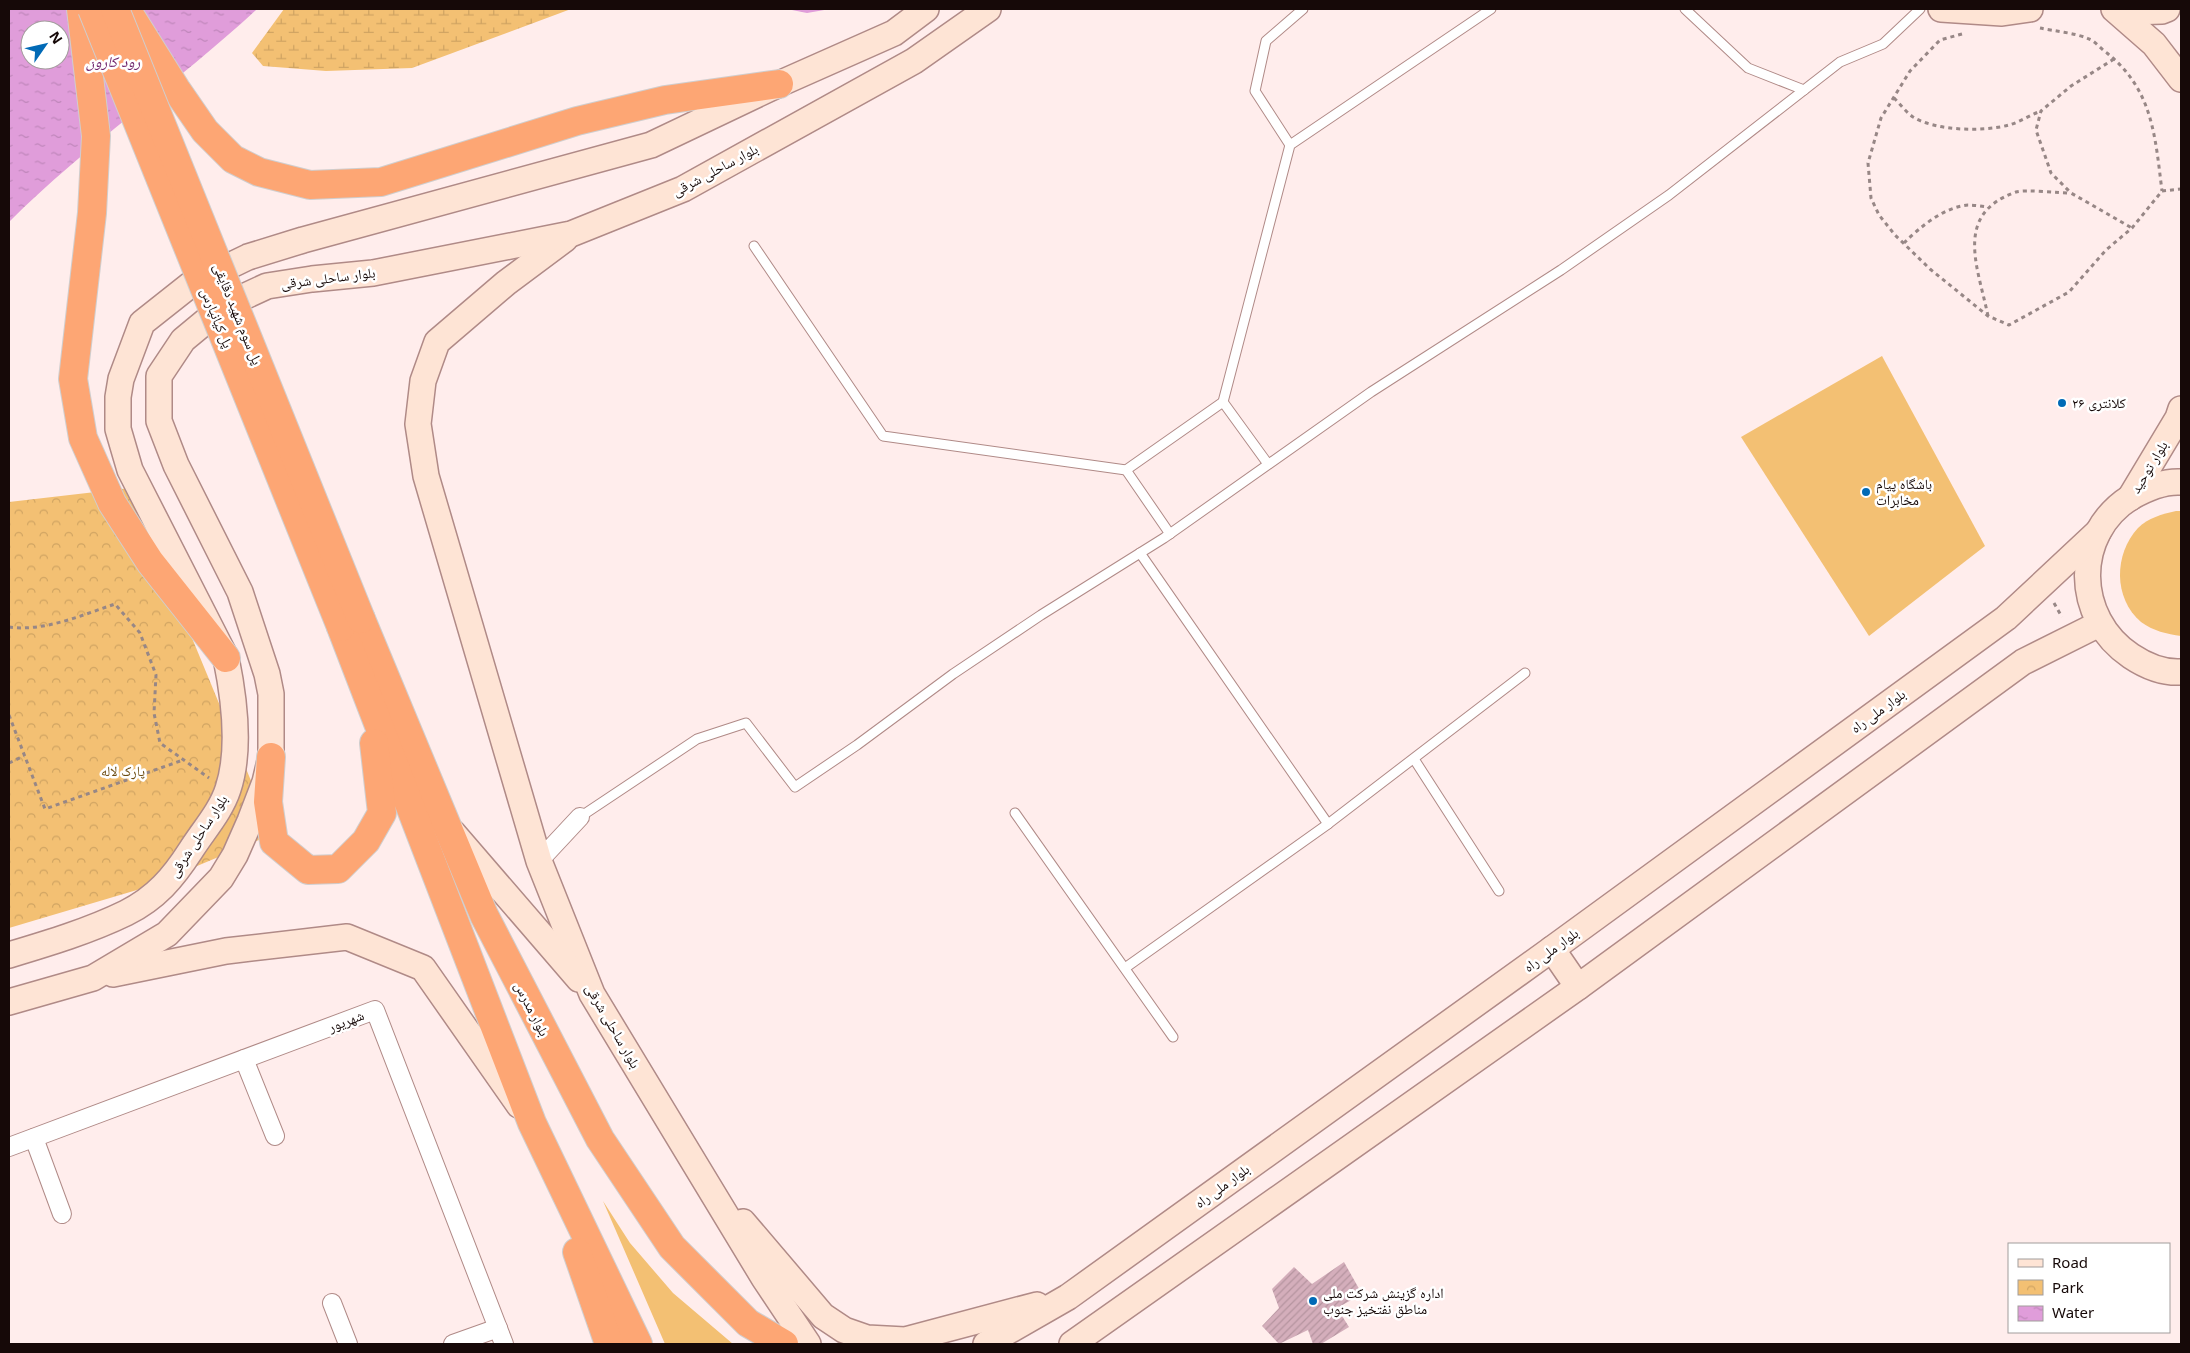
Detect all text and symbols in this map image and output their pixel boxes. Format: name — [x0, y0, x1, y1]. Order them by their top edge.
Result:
north arrow — [20, 20, 70, 70]
text: N — [45, 27, 67, 47]
water label: رود کارون — [86, 51, 140, 71]
street label: بلوار ساحلی شرقی — [668, 139, 761, 200]
street label: پل سوم شهید دقایقی — [209, 260, 268, 368]
street label: بلوار ساحلی شرقی — [280, 262, 376, 293]
street label: پل کیانپارس — [197, 285, 238, 351]
place label: کلانتری ۲۶ — [2072, 393, 2126, 412]
marker: کلانتری ۲۶ — [2056, 397, 2068, 409]
street label: بلوار توحید — [2125, 437, 2172, 497]
place label: باشگاه پیام مخابرات — [1876, 474, 1932, 509]
marker: باشگاه پیام مخابرات — [1860, 486, 1872, 498]
street label: بلوار ملی راه — [1846, 684, 1909, 737]
park label: پارک لاله — [101, 761, 145, 780]
street label: بلوار ساحلی شرقی — [164, 791, 231, 881]
street label: بلوار ملی راه — [1519, 923, 1582, 976]
street label: بلوار مدرس — [511, 978, 554, 1039]
street label: بلوار ساحلی شرقی — [581, 980, 645, 1072]
street label: شهریور — [324, 1005, 366, 1036]
street label: بلوار ملی راه — [1190, 1159, 1253, 1212]
legend — [2008, 1243, 2170, 1333]
text: Road — [2052, 1252, 2088, 1272]
text: Park — [2052, 1277, 2084, 1297]
place label: اداره گزینش شرکت ملی مناطق نفتخیز جنوب — [1323, 1283, 1444, 1319]
marker: اداره گزینش شرکت ملی مناطق نفتخیز جنوب — [1307, 1295, 1319, 1307]
text: Water — [2052, 1302, 2094, 1322]

